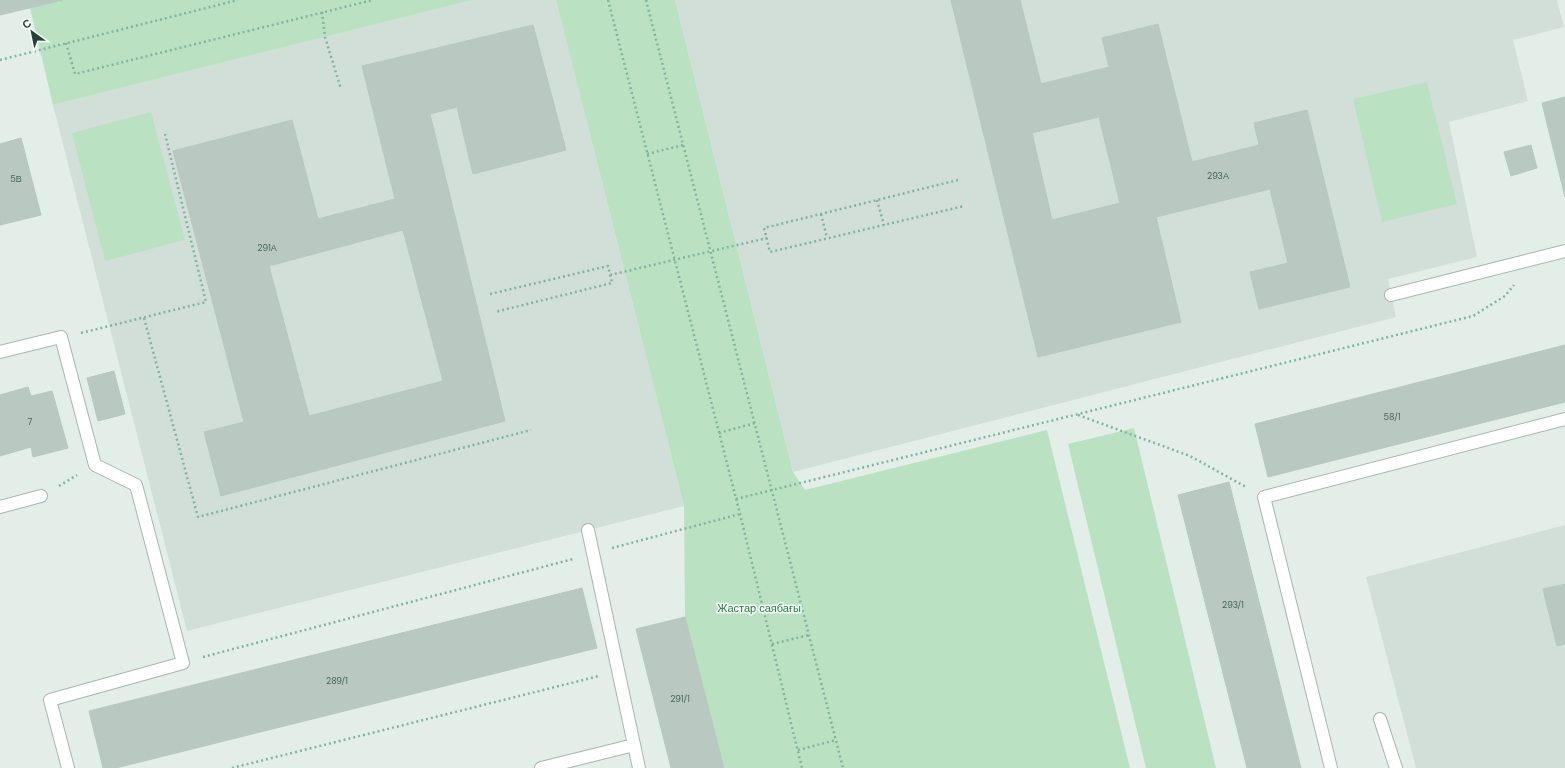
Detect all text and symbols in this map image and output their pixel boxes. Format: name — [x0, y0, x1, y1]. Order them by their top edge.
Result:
north arrow — [12, 12, 52, 52]
text: С — [19, 16, 34, 32]
house number: 293А — [1207, 170, 1229, 182]
house number: 5В — [10, 173, 22, 185]
house number: 291А — [257, 242, 277, 254]
house number: 58/1 — [1384, 411, 1401, 423]
house number: 7 — [28, 416, 33, 428]
house number: 293/1 — [1222, 599, 1244, 611]
park label: Жастар саябағы — [717, 601, 801, 615]
house number: 289/1 — [326, 675, 348, 687]
house number: 291/1 — [670, 693, 690, 705]

